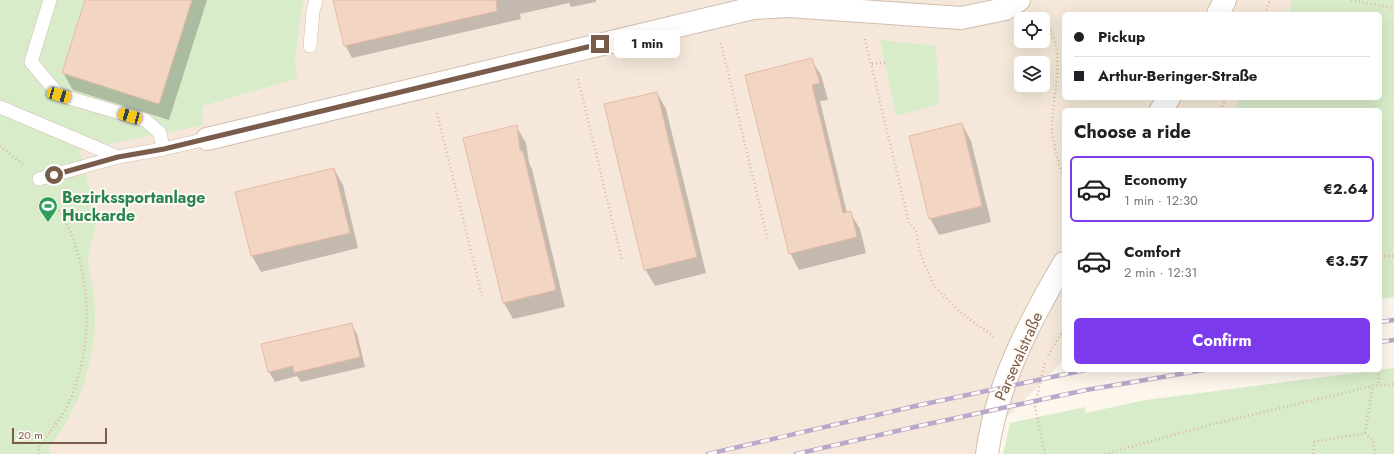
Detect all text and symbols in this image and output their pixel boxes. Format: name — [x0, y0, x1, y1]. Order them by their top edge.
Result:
map controls — [1014, 12, 1050, 92]
button: locate — [1014, 12, 1050, 48]
text: Pickup — [1098, 26, 1145, 48]
callout: 1 min — [614, 30, 680, 58]
text: 1 min — [631, 34, 663, 53]
route end — [591, 35, 609, 53]
button: layers — [1014, 56, 1050, 92]
text: Arthur-Beringer-Straße — [1098, 65, 1257, 87]
car — [46, 86, 72, 104]
car — [117, 107, 143, 125]
text: Choose a ride — [1074, 119, 1191, 145]
route start — [45, 166, 63, 184]
text: Economy — [1124, 169, 1187, 191]
icon: car — [1076, 171, 1112, 207]
text: €2.64 — [1323, 178, 1368, 200]
place label: Bezirkssportanlage Huckarde — [62, 186, 205, 227]
text: 1 min · 12:30 — [1124, 191, 1198, 210]
sports icon: Bezirkssportanlage Huckarde — [37, 195, 59, 223]
text: Comfort — [1124, 241, 1181, 263]
icon: car — [1076, 243, 1112, 279]
text: €3.57 — [1326, 250, 1368, 272]
text: 2 min · 12:31 — [1124, 263, 1197, 282]
street label: Parsevalstraße — [989, 308, 1048, 404]
button: Confirm — [1074, 318, 1370, 364]
scale bar — [12, 426, 107, 445]
text: 20 m — [18, 427, 43, 443]

